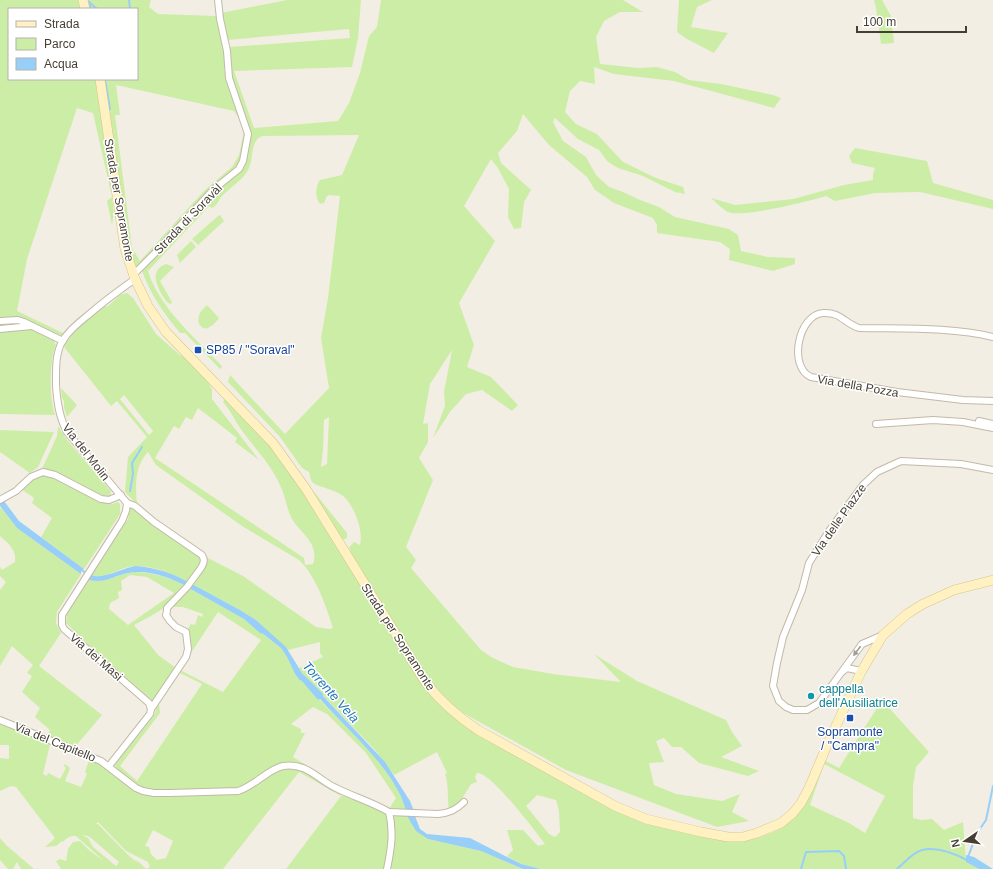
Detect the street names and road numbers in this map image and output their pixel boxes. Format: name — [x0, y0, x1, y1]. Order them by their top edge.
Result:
street label: Strada per Sopramonte — [101, 137, 137, 263]
street label: Strada di Soravàl — [151, 181, 225, 257]
street label: Via della Pozza — [816, 372, 900, 400]
street label: Via del Molin — [59, 421, 113, 483]
street label: Via delle Piazze — [809, 481, 869, 559]
street label: Strada per Sopramonte — [358, 581, 438, 693]
street label: Via dei Masi — [67, 630, 125, 684]
street label: Via del Capitello — [12, 719, 98, 765]

